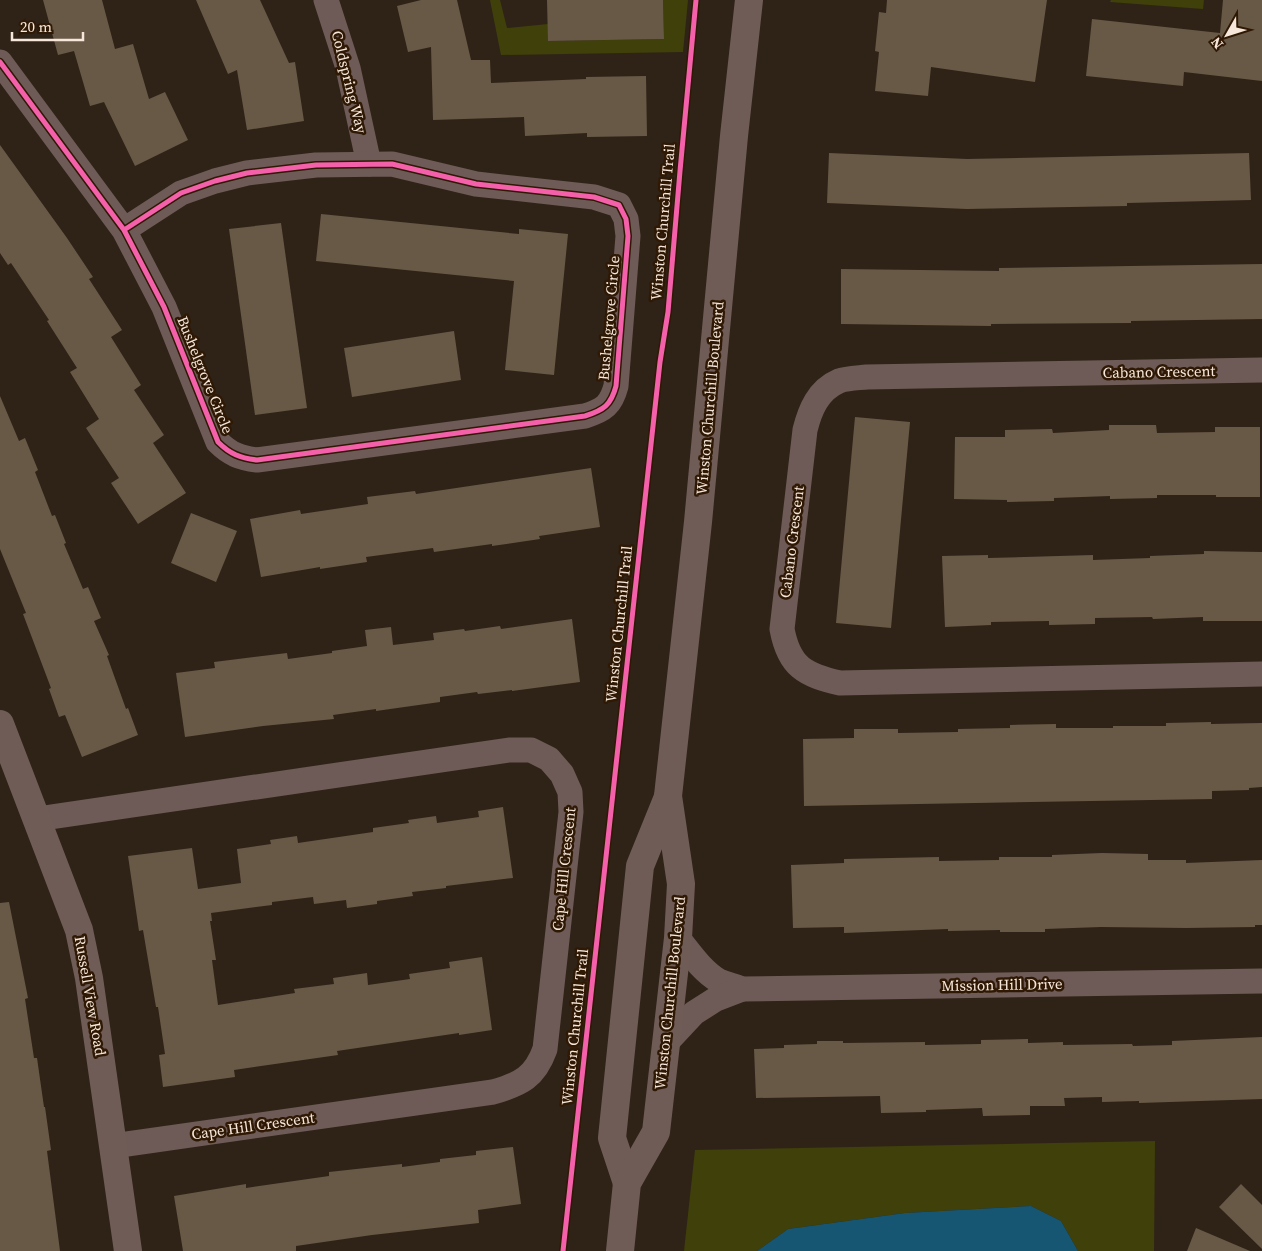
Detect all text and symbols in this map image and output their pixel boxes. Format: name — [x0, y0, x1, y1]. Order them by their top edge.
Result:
scale bar — [12, 10, 84, 42]
north arrow — [1202, 10, 1252, 60]
text: 20 m — [20, 16, 52, 37]
street label: Coldspring Way — [327, 28, 372, 136]
text: N — [1206, 33, 1228, 53]
street label: Winston Churchill Trail — [645, 142, 680, 301]
street label: Bushelgrove Circle — [593, 254, 624, 381]
street label: Winston Churchill Boulevard — [691, 300, 728, 496]
street label: Bushelgrove Circle — [172, 313, 239, 437]
street label: Cabano Crescent — [1102, 360, 1216, 383]
street label: Cabano Crescent — [774, 485, 809, 599]
street label: Winston Churchill Trail — [600, 544, 637, 703]
street label: Cape Hill Crescent — [547, 806, 580, 932]
street label: Winston Churchill Boulevard — [649, 895, 690, 1091]
street label: Russell View Road — [70, 934, 111, 1058]
street label: Winston Churchill Trail — [556, 947, 593, 1106]
street label: Mission Hill Drive — [941, 973, 1063, 996]
street label: Cape Hill Crescent — [190, 1106, 316, 1145]

